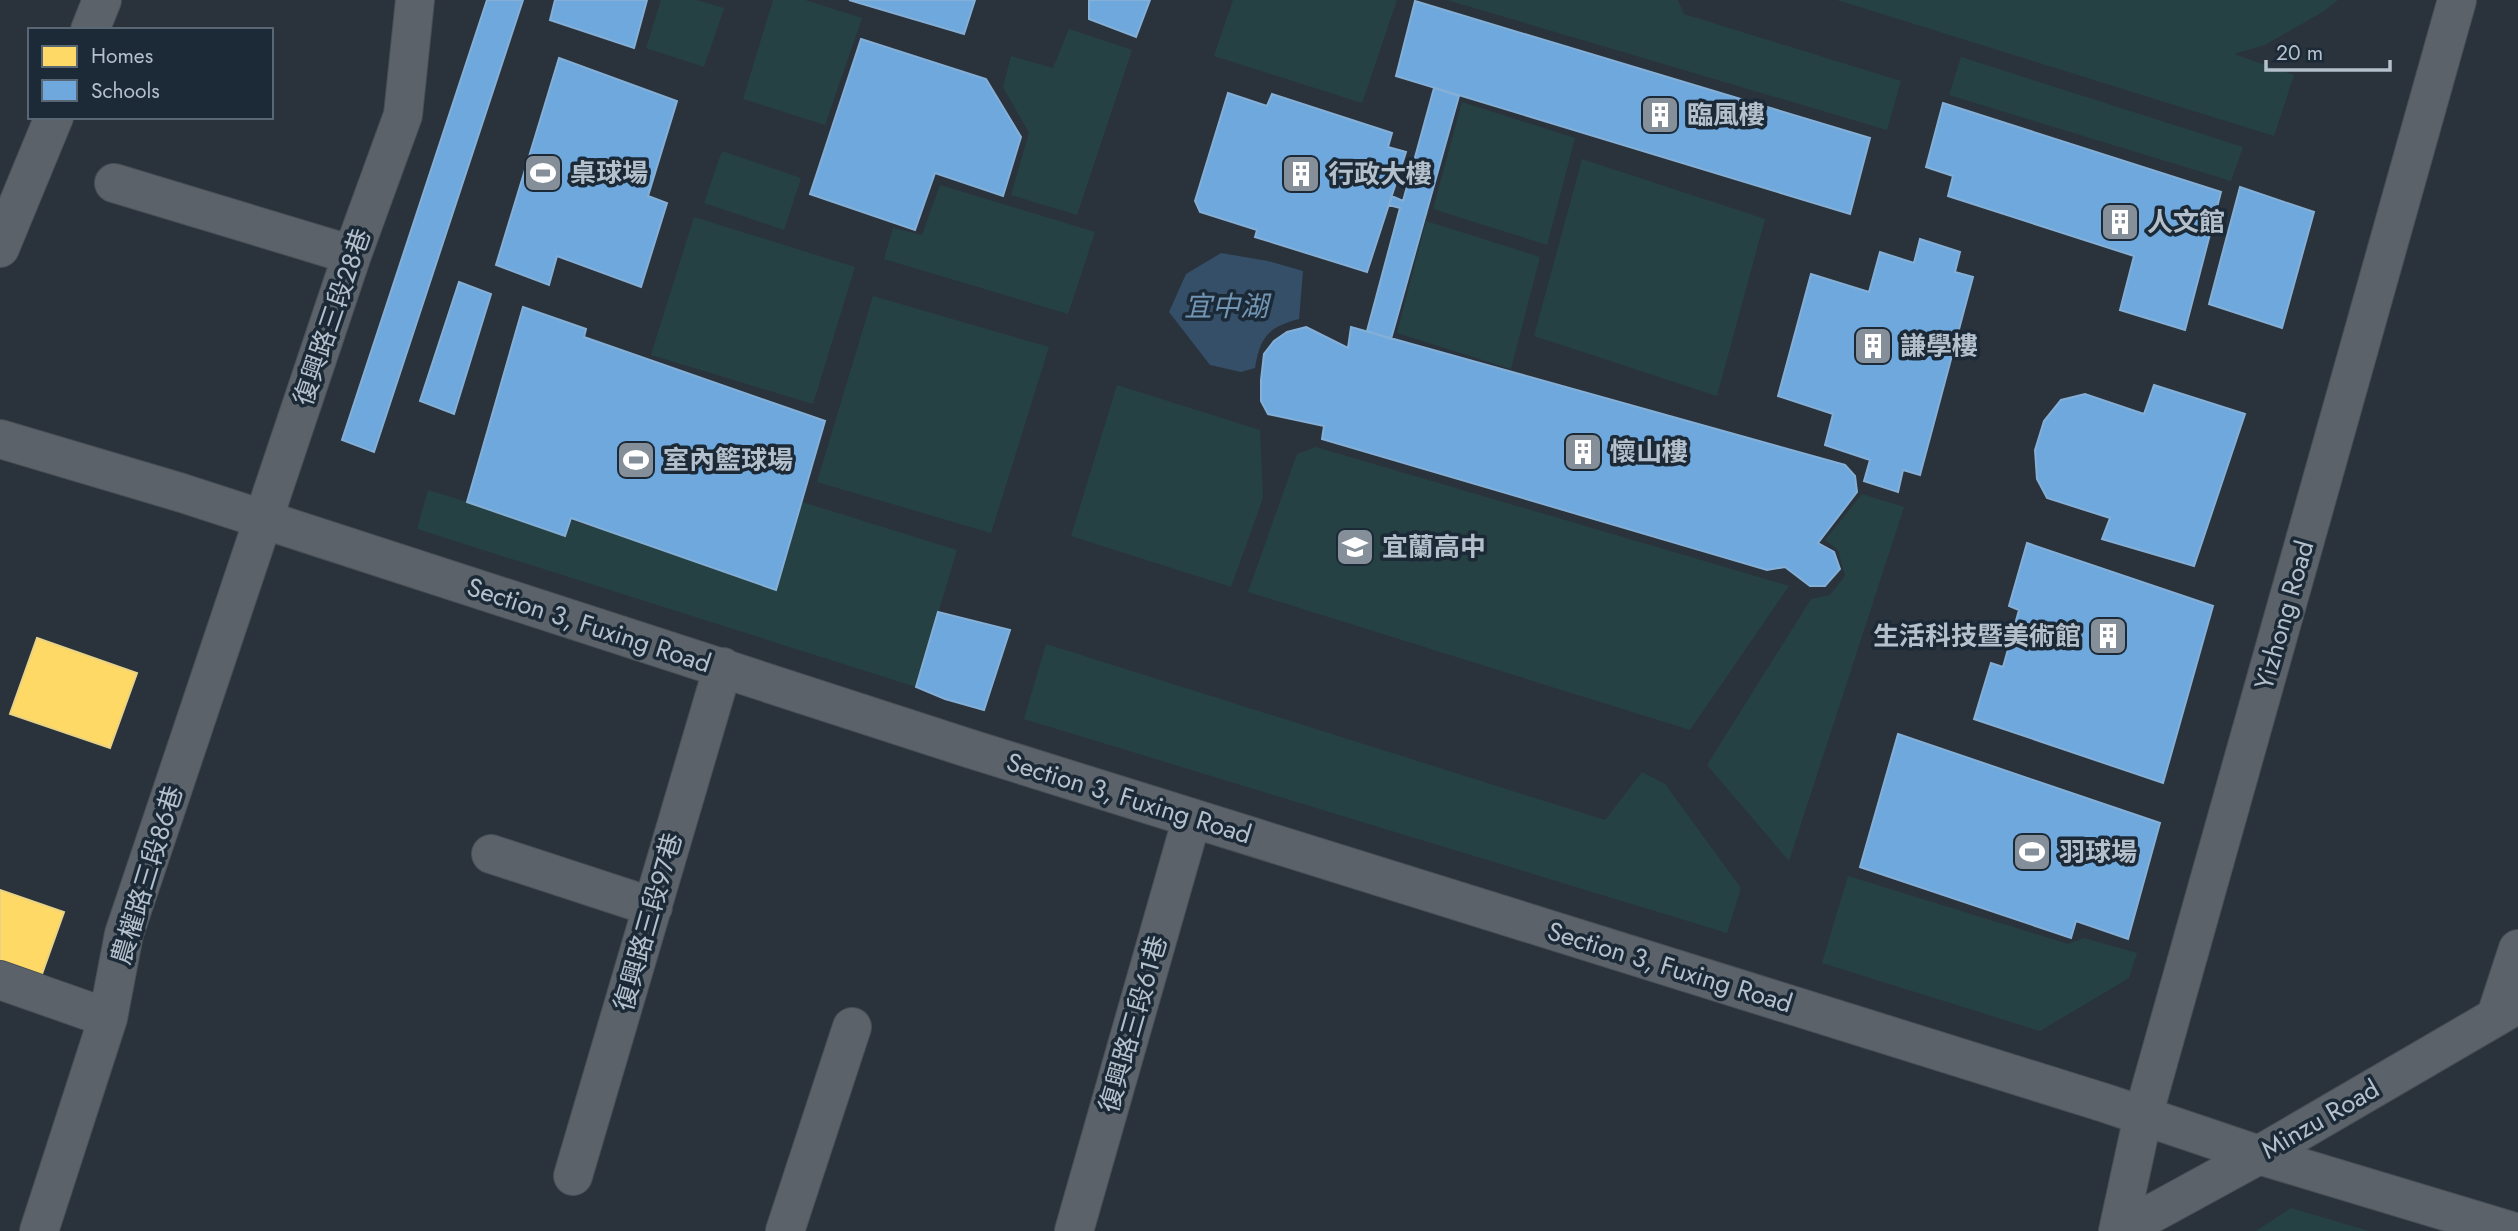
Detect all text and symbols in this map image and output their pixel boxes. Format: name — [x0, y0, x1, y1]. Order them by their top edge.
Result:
legend — [28, 28, 273, 119]
scale bar — [2266, 28, 2390, 72]
text: 20 m — [2276, 38, 2323, 68]
text: Homes — [91, 41, 153, 71]
text: Schools — [91, 76, 160, 106]
building icon: 臨風樓 — [1639, 94, 1681, 136]
place label: 臨風樓 — [1687, 96, 1765, 134]
sports icon: 桌球場 — [522, 152, 564, 194]
building icon: 行政大樓 — [1280, 153, 1322, 195]
place label: 桌球場 — [570, 154, 648, 192]
place label: 行政大樓 — [1328, 155, 1432, 193]
building icon: 人文館 — [2099, 201, 2141, 243]
place label: 人文館 — [2147, 203, 2225, 241]
street label: 復興路三段28巷 — [284, 223, 380, 411]
water label: 宜中湖 — [1184, 286, 1272, 327]
building icon: 謙學樓 — [1852, 325, 1894, 367]
place label: 謙學樓 — [1900, 327, 1978, 365]
building icon: 懷山樓 — [1562, 431, 1604, 473]
place label: 懷山樓 — [1610, 433, 1688, 471]
sports icon: 室內籃球場 — [615, 439, 657, 481]
place label: 室內籃球場 — [663, 441, 793, 479]
school or university icon: 宜蘭高中 — [1334, 526, 1376, 568]
place label: 宜蘭高中 — [1382, 528, 1486, 566]
street label: Yizhong Road — [2245, 536, 2323, 694]
street label: Section 3, Fuxing Road — [462, 568, 716, 682]
building icon: 生活科技暨美術館 — [2087, 615, 2129, 657]
place label: 生活科技暨美術館 — [1873, 617, 2081, 655]
street label: Section 3, Fuxing Road — [1002, 743, 1256, 853]
street label: 農權路三段86巷 — [102, 781, 192, 969]
street label: 復興路三段97巷 — [604, 828, 692, 1016]
sports icon: 羽球場 — [2011, 831, 2053, 873]
place label: 羽球場 — [2059, 833, 2137, 871]
street label: Section 3, Fuxing Road — [1543, 912, 1797, 1022]
street label: 復興路三段61巷 — [1090, 931, 1176, 1117]
street label: Minzu Road — [2254, 1070, 2386, 1168]

